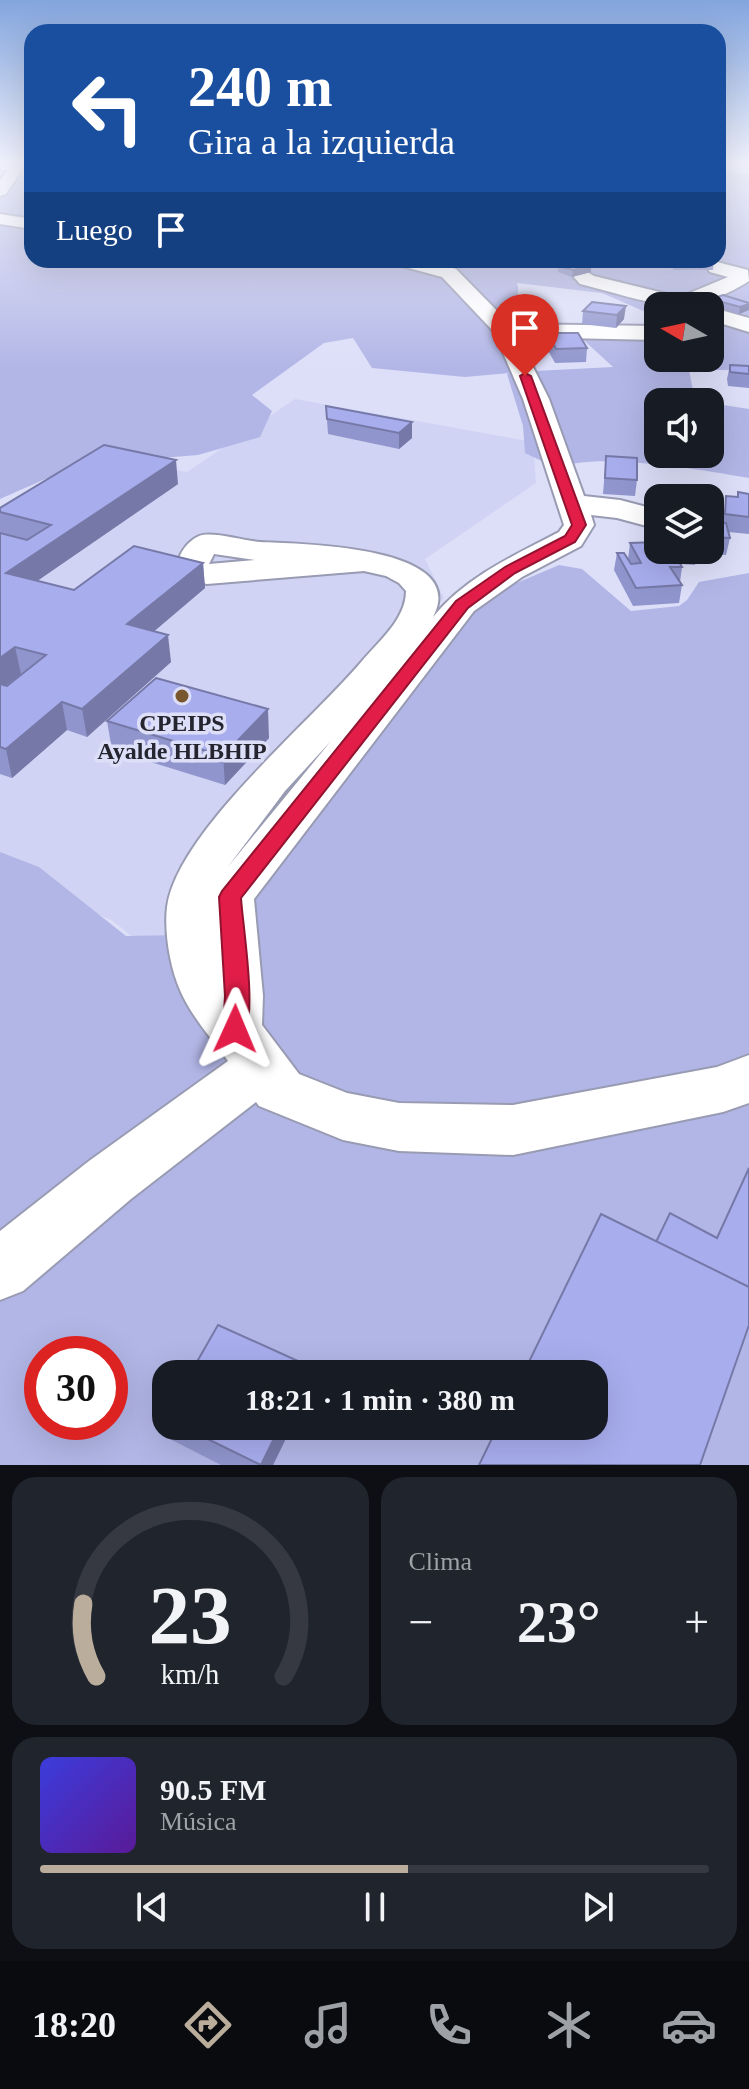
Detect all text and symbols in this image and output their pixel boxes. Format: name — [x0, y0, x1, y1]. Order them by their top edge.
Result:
icon: left — [56, 56, 160, 160]
text: 240 m — [188, 56, 333, 118]
text: Gira a la izquierda — [188, 122, 455, 162]
icon: arrive — [149, 208, 193, 252]
text: Luego — [56, 213, 133, 246]
north arrow — [644, 292, 724, 372]
map controls — [644, 292, 724, 564]
pin — [491, 294, 559, 376]
icon: arrive — [503, 306, 547, 350]
button: sound — [644, 388, 724, 468]
button: layers — [644, 484, 724, 564]
marker: CPEIPS Ayalde HLBHIP — [173, 687, 191, 705]
place label: CPEIPS Ayalde HLBHIP — [97, 710, 267, 764]
position arrow — [193, 987, 277, 1071]
speed limit sign: 30 — [24, 1336, 128, 1440]
text: 18:21 · 1 min · 380 m — [245, 1383, 515, 1416]
text: Clima — [409, 1547, 472, 1576]
text: 23 — [149, 1569, 232, 1661]
text: 23° — [517, 1589, 601, 1655]
text: − — [409, 1598, 433, 1647]
text: + — [684, 1598, 709, 1647]
text: km/h — [161, 1659, 220, 1690]
text: 90.5 FM — [160, 1773, 267, 1806]
text: Música — [160, 1807, 237, 1836]
icon: previous — [130, 1885, 174, 1929]
icon: pause — [353, 1885, 397, 1929]
icon: next — [576, 1885, 620, 1929]
icon: directions — [180, 1997, 236, 2053]
icon: music — [300, 1997, 356, 2053]
icon: phone — [421, 1997, 477, 2053]
icon: climate — [541, 1997, 597, 2053]
icon: car — [661, 1997, 717, 2053]
text: 18:20 — [32, 2005, 116, 2045]

